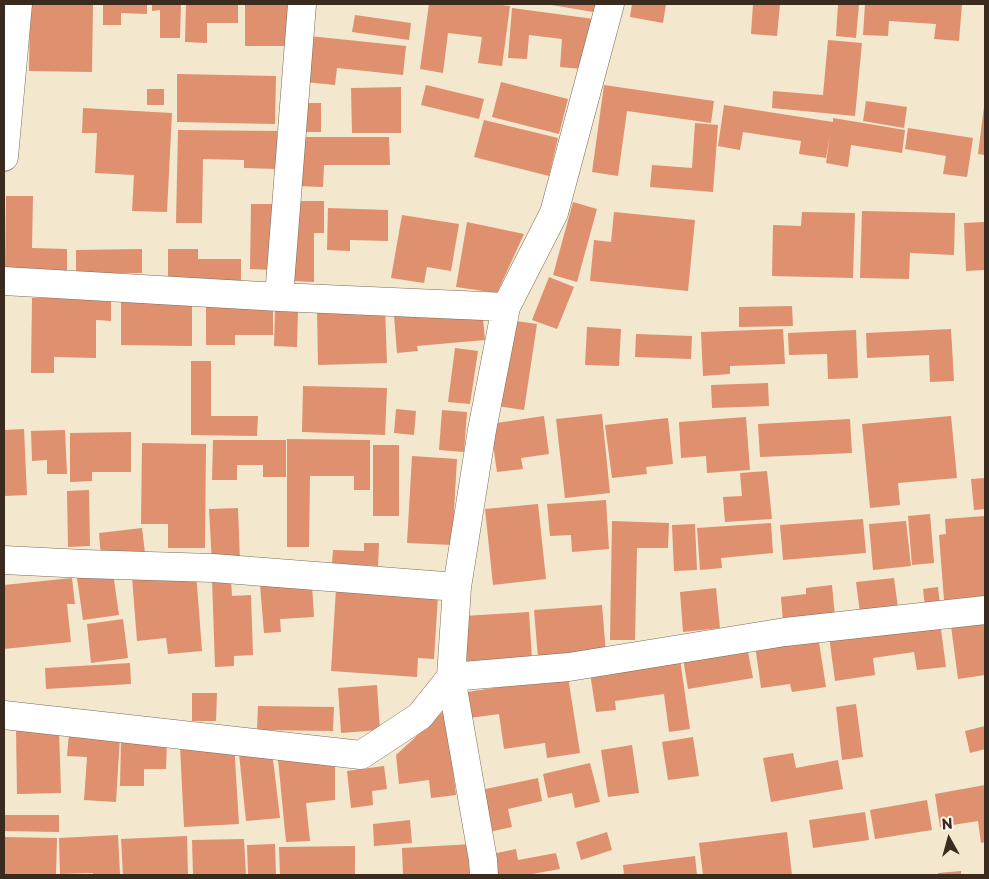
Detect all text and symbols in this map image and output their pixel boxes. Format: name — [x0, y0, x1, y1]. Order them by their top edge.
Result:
text: N — [940, 813, 954, 835]
north arrow — [924, 814, 974, 864]

